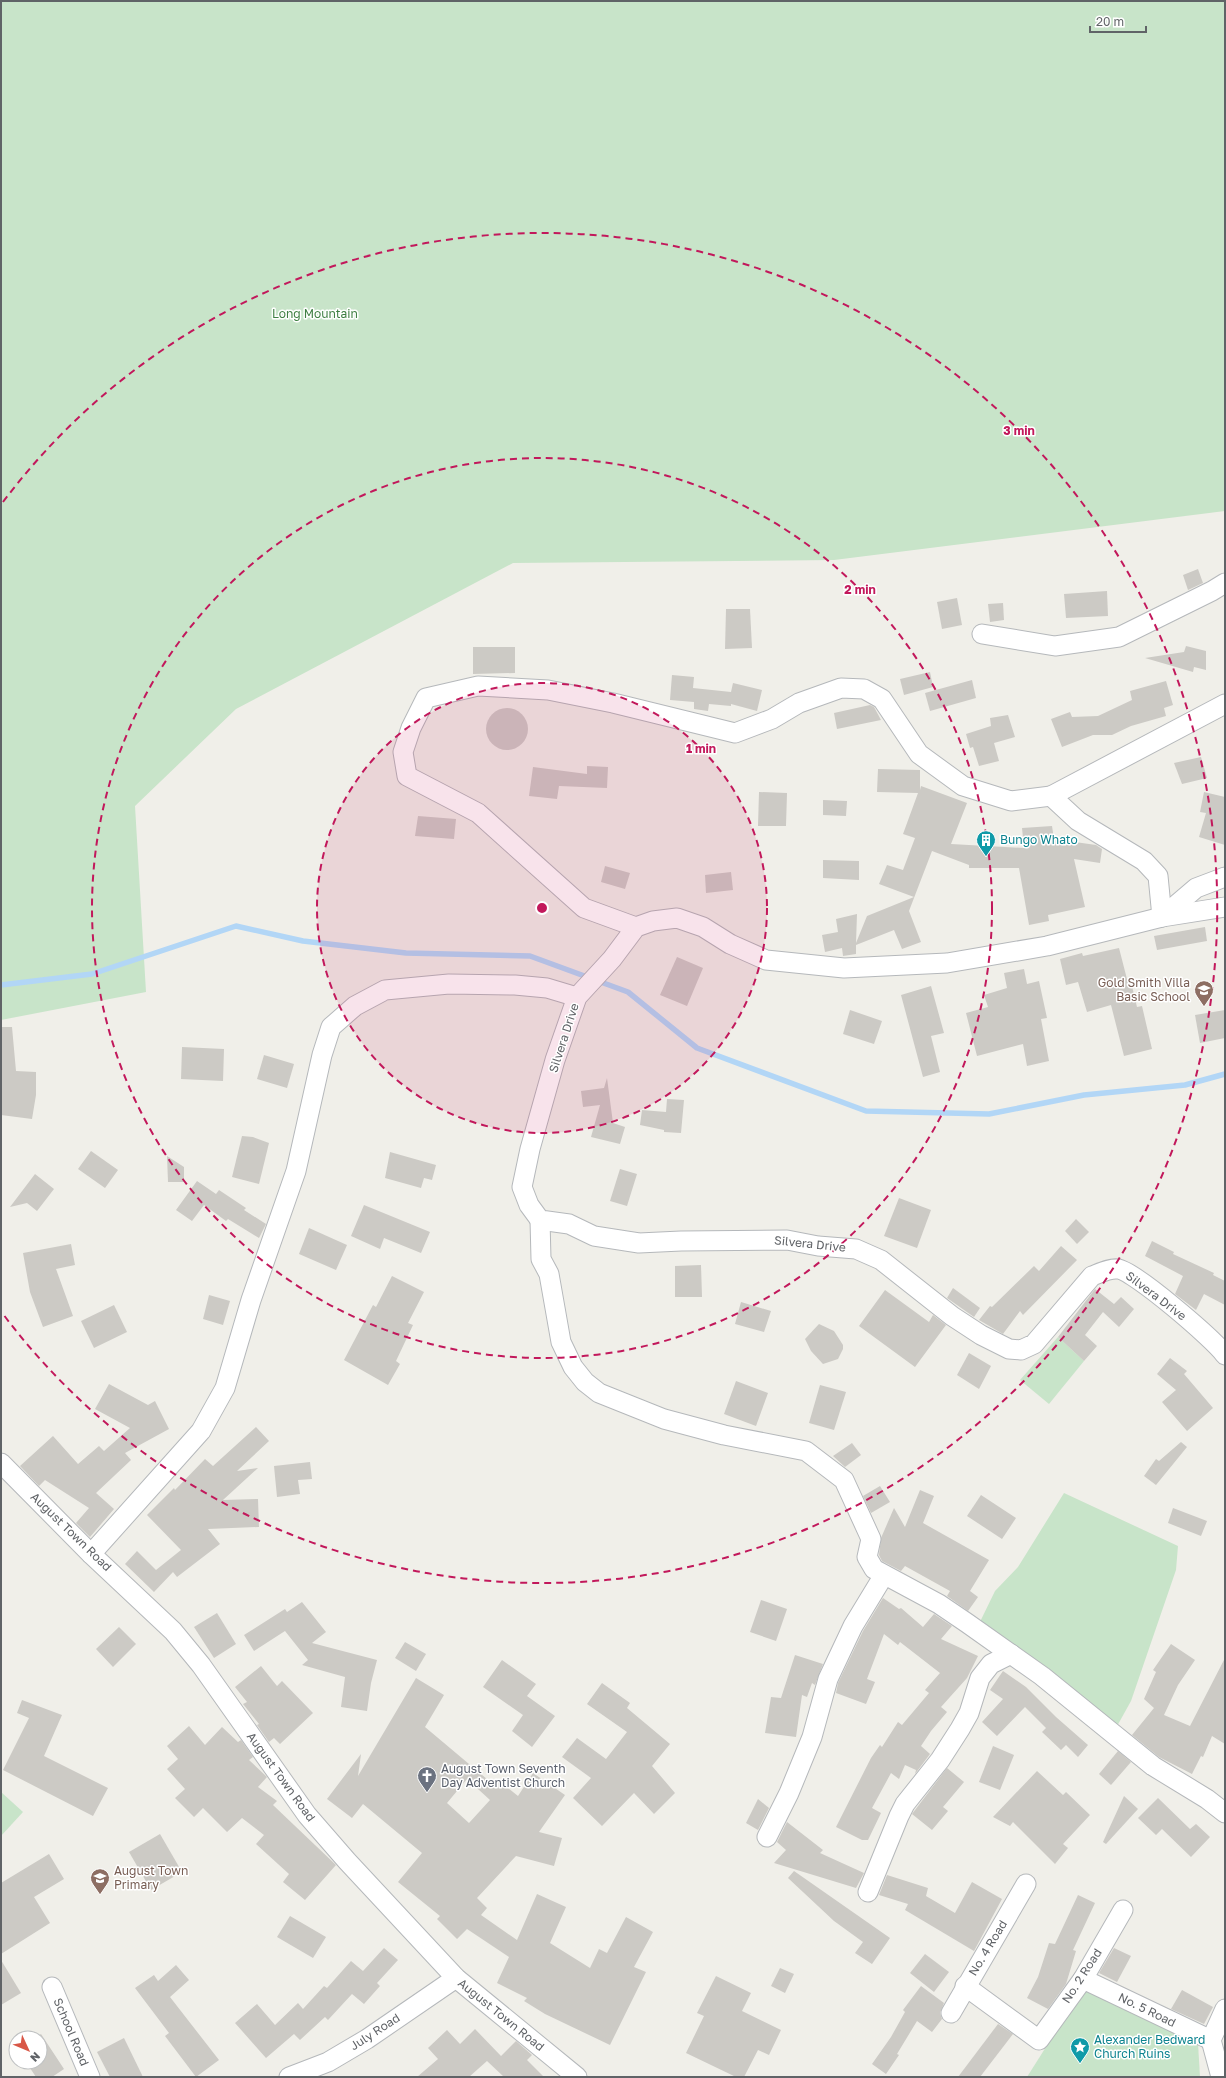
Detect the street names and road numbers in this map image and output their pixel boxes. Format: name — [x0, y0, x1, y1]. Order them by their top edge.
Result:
street label: Silvera Drive — [545, 1001, 582, 1074]
street label: Silvera Drive — [773, 1232, 847, 1255]
street label: Silvera Drive — [1123, 1268, 1190, 1323]
street label: August Town Road — [28, 1489, 115, 1574]
street label: August Town Road — [244, 1729, 319, 1824]
street label: No. 4 Road — [965, 1917, 1010, 1978]
street label: No. 2 Road — [1058, 1946, 1105, 2006]
street label: August Town Road — [455, 1975, 548, 2054]
street label: No. 5 Road — [1116, 1989, 1178, 2030]
street label: School Road — [50, 1996, 92, 2068]
street label: July Road — [347, 2010, 403, 2053]

